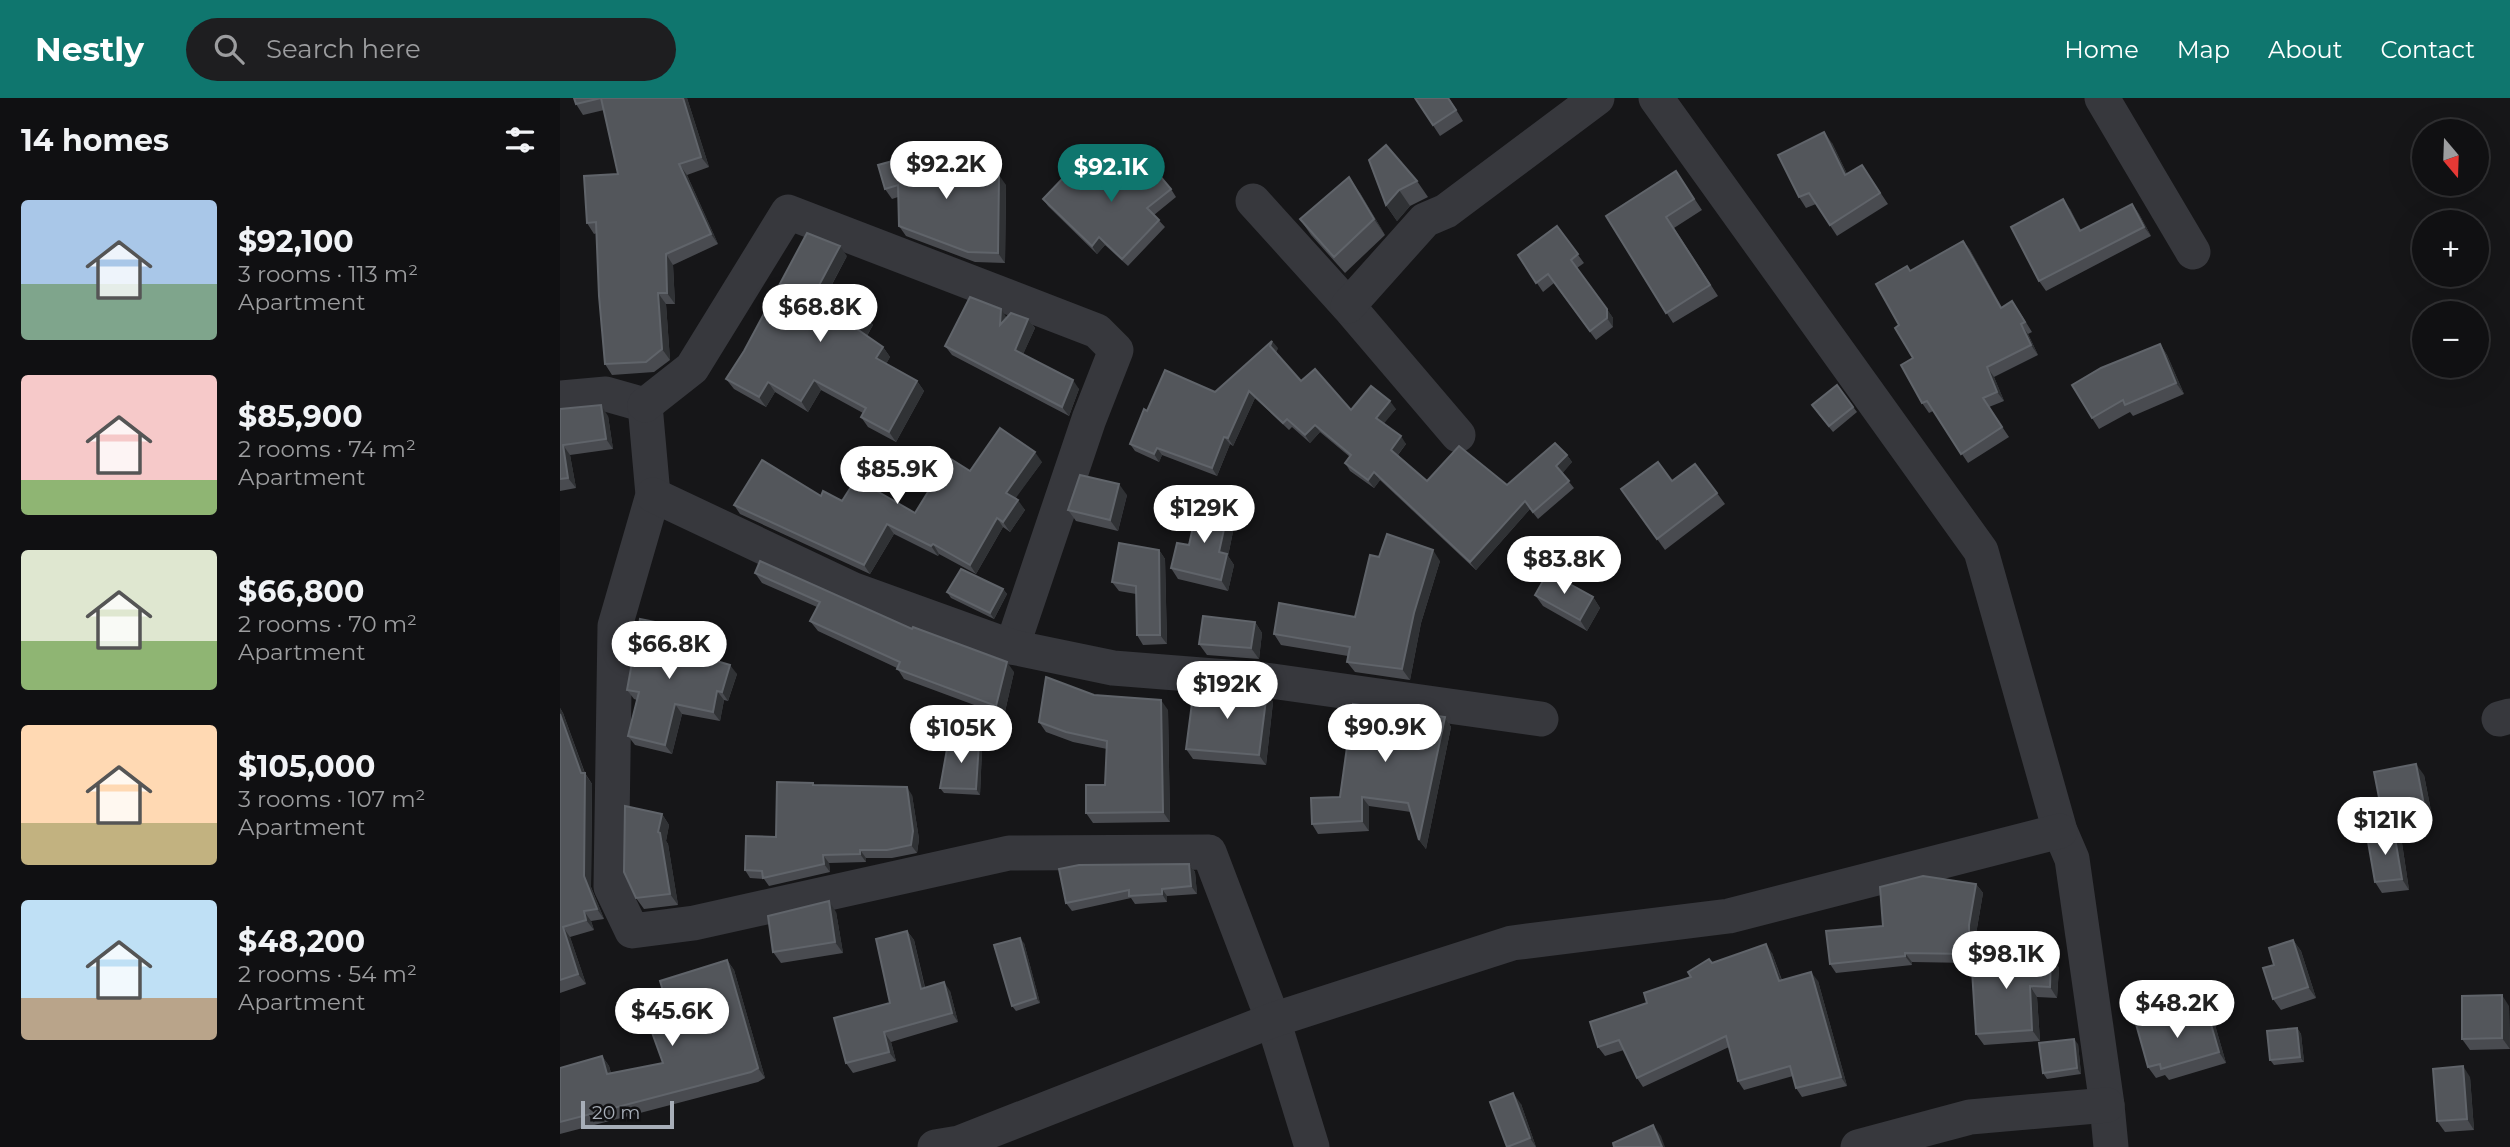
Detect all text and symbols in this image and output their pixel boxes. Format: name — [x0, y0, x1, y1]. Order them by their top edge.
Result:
search box — [186, 18, 676, 81]
text: Nestly — [35, 29, 144, 69]
icon: search — [210, 30, 248, 68]
text: Search here — [266, 33, 421, 65]
text: Home — [2064, 35, 2139, 64]
text: Map — [2177, 35, 2230, 64]
text: About — [2268, 35, 2342, 64]
text: Contact — [2380, 35, 2475, 64]
north arrow — [2412, 119, 2488, 196]
map controls — [2412, 119, 2489, 378]
icon: filters — [501, 121, 539, 159]
text: 14 homes — [21, 122, 169, 159]
pin: $92.2K — [889, 141, 1003, 201]
pin: $92.1K — [1054, 144, 1168, 204]
text: $92.2K — [906, 150, 986, 178]
text: $92.1K — [1074, 153, 1148, 181]
button: + — [2412, 210, 2489, 287]
text: $92,100 — [238, 223, 354, 260]
icon: home — [77, 228, 161, 312]
text: 3 rooms · 113 m² — [238, 260, 418, 288]
pin: $68.8K — [763, 285, 877, 344]
text: Apartment — [238, 288, 366, 316]
text: $68.8K — [778, 293, 862, 321]
button: − — [2412, 301, 2489, 378]
text: $85,900 — [238, 398, 363, 435]
icon: home — [77, 403, 161, 487]
text: 2 rooms · 74 m² — [238, 435, 416, 463]
pin: $85.9K — [840, 446, 954, 506]
text: $85.9K — [856, 455, 938, 483]
text: Apartment — [238, 463, 366, 491]
pin: $129K — [1155, 486, 1253, 545]
text: $129K — [1170, 494, 1238, 522]
pin: $83.8K — [1507, 536, 1621, 596]
text: $83.8K — [1523, 545, 1605, 573]
text: $66,800 — [238, 573, 364, 610]
icon: home — [77, 578, 161, 662]
text: 2 rooms · 70 m² — [238, 610, 417, 638]
pin: $66.8K — [612, 622, 726, 681]
text: $66.8K — [628, 630, 710, 658]
text: Apartment — [238, 638, 366, 666]
pin: $192K — [1178, 662, 1276, 721]
text: $192K — [1193, 670, 1261, 698]
pin: $90.9K — [1328, 704, 1442, 764]
pin: $105K — [912, 706, 1010, 765]
text: $90.9K — [1344, 713, 1426, 741]
text: $105K — [926, 714, 996, 742]
text: $105,000 — [238, 748, 375, 785]
icon: home — [77, 753, 161, 837]
text: 3 rooms · 107 m² — [238, 785, 425, 813]
pin: $121K — [2336, 798, 2434, 857]
text: $121K — [2353, 806, 2417, 834]
text: Apartment — [238, 813, 366, 841]
text: $48,200 — [238, 923, 365, 960]
icon: home — [77, 928, 161, 1012]
pin: $98.1K — [1949, 932, 2063, 991]
text: $98.1K — [1968, 940, 2044, 968]
text: 2 rooms · 54 m² — [238, 960, 417, 988]
pin: $48.2K — [2120, 981, 2234, 1040]
text: Apartment — [238, 988, 366, 1016]
pin: $45.6K — [615, 988, 729, 1048]
text: $48.2K — [2135, 989, 2219, 1017]
text: $45.6K — [631, 997, 713, 1025]
scale bar — [581, 1098, 674, 1130]
text: 20 m — [592, 1101, 640, 1124]

